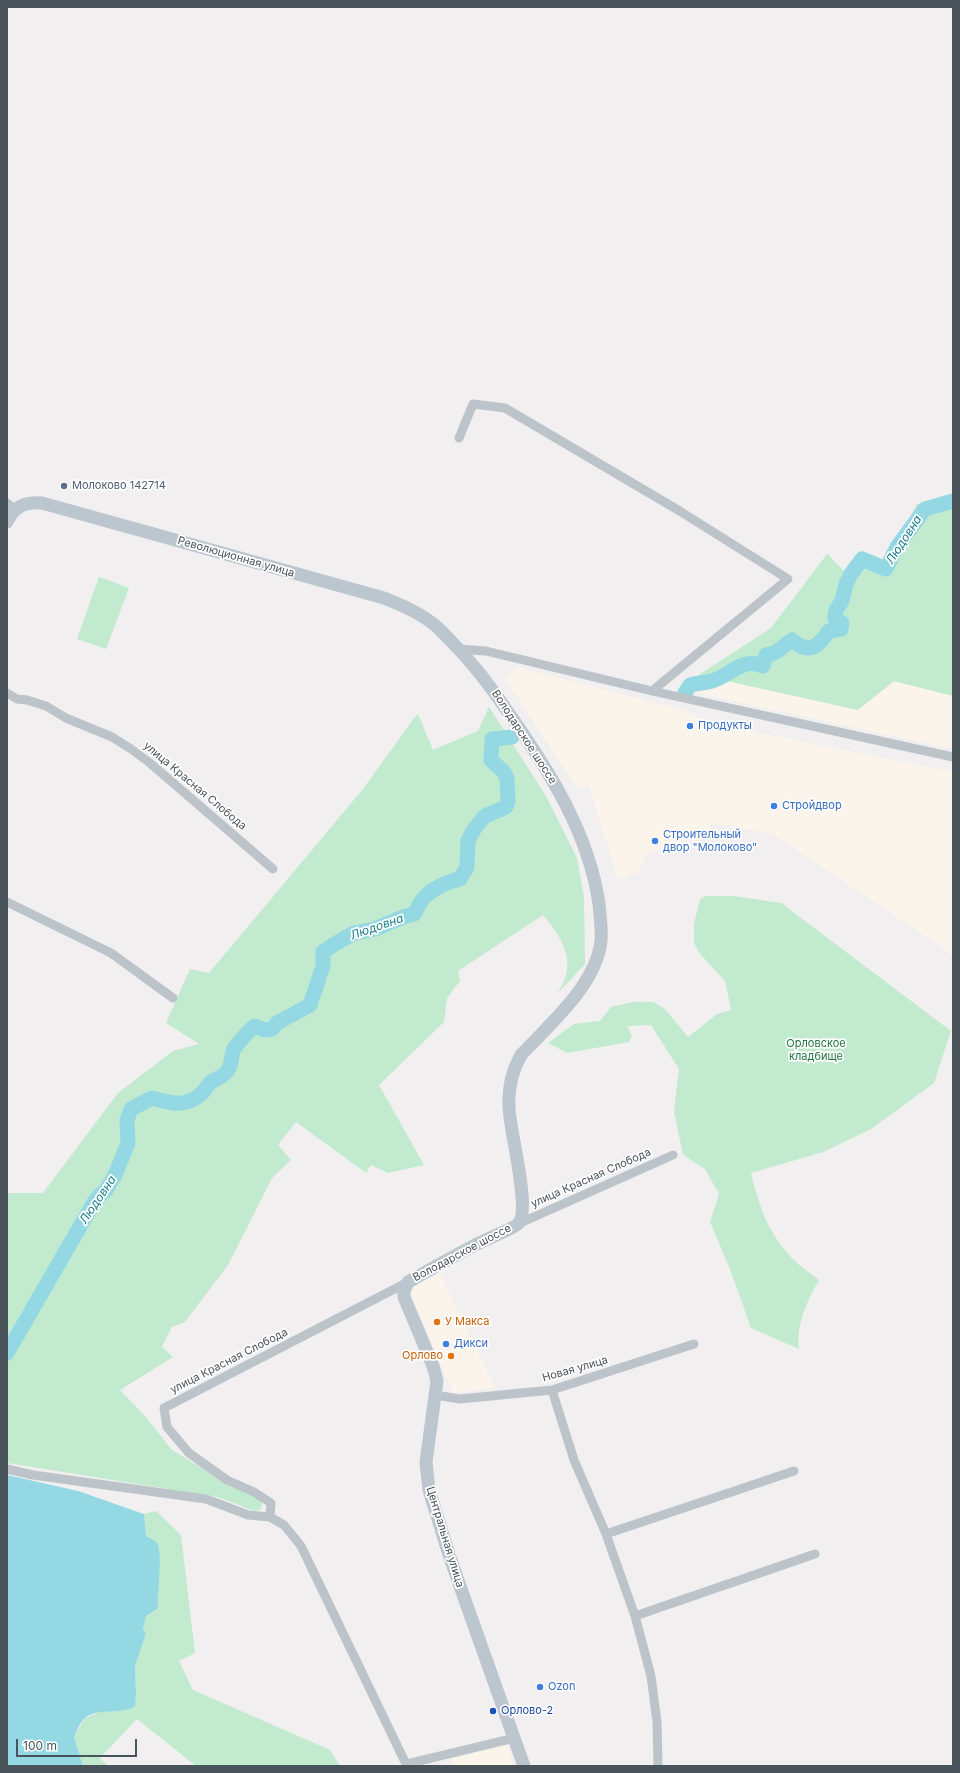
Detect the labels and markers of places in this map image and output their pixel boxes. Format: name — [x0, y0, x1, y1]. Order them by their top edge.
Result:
place label: Молоково 142714 — [72, 479, 166, 493]
marker: Молоково 142714 — [59, 481, 69, 491]
place label: Продукты — [698, 719, 752, 733]
marker: Продукты — [685, 721, 695, 731]
place label: Стройдвор — [782, 799, 842, 813]
marker: Стройдвор — [769, 801, 779, 811]
place label: Строительный двор "Молоково" — [663, 828, 757, 854]
marker: Строительный двор "Молоково" — [650, 836, 660, 846]
place label: У Макса — [445, 1315, 489, 1329]
marker: У Макса — [432, 1317, 442, 1327]
place label: Дикси — [454, 1337, 488, 1351]
marker: Дикси — [441, 1339, 451, 1349]
place label: Орлово — [402, 1349, 443, 1363]
marker: Орлово — [446, 1351, 456, 1361]
place label: Ozon — [548, 1680, 575, 1694]
marker: Ozon — [535, 1682, 545, 1692]
place label: Орлово-2 — [501, 1704, 553, 1718]
marker: Орлово-2 — [488, 1706, 498, 1716]

